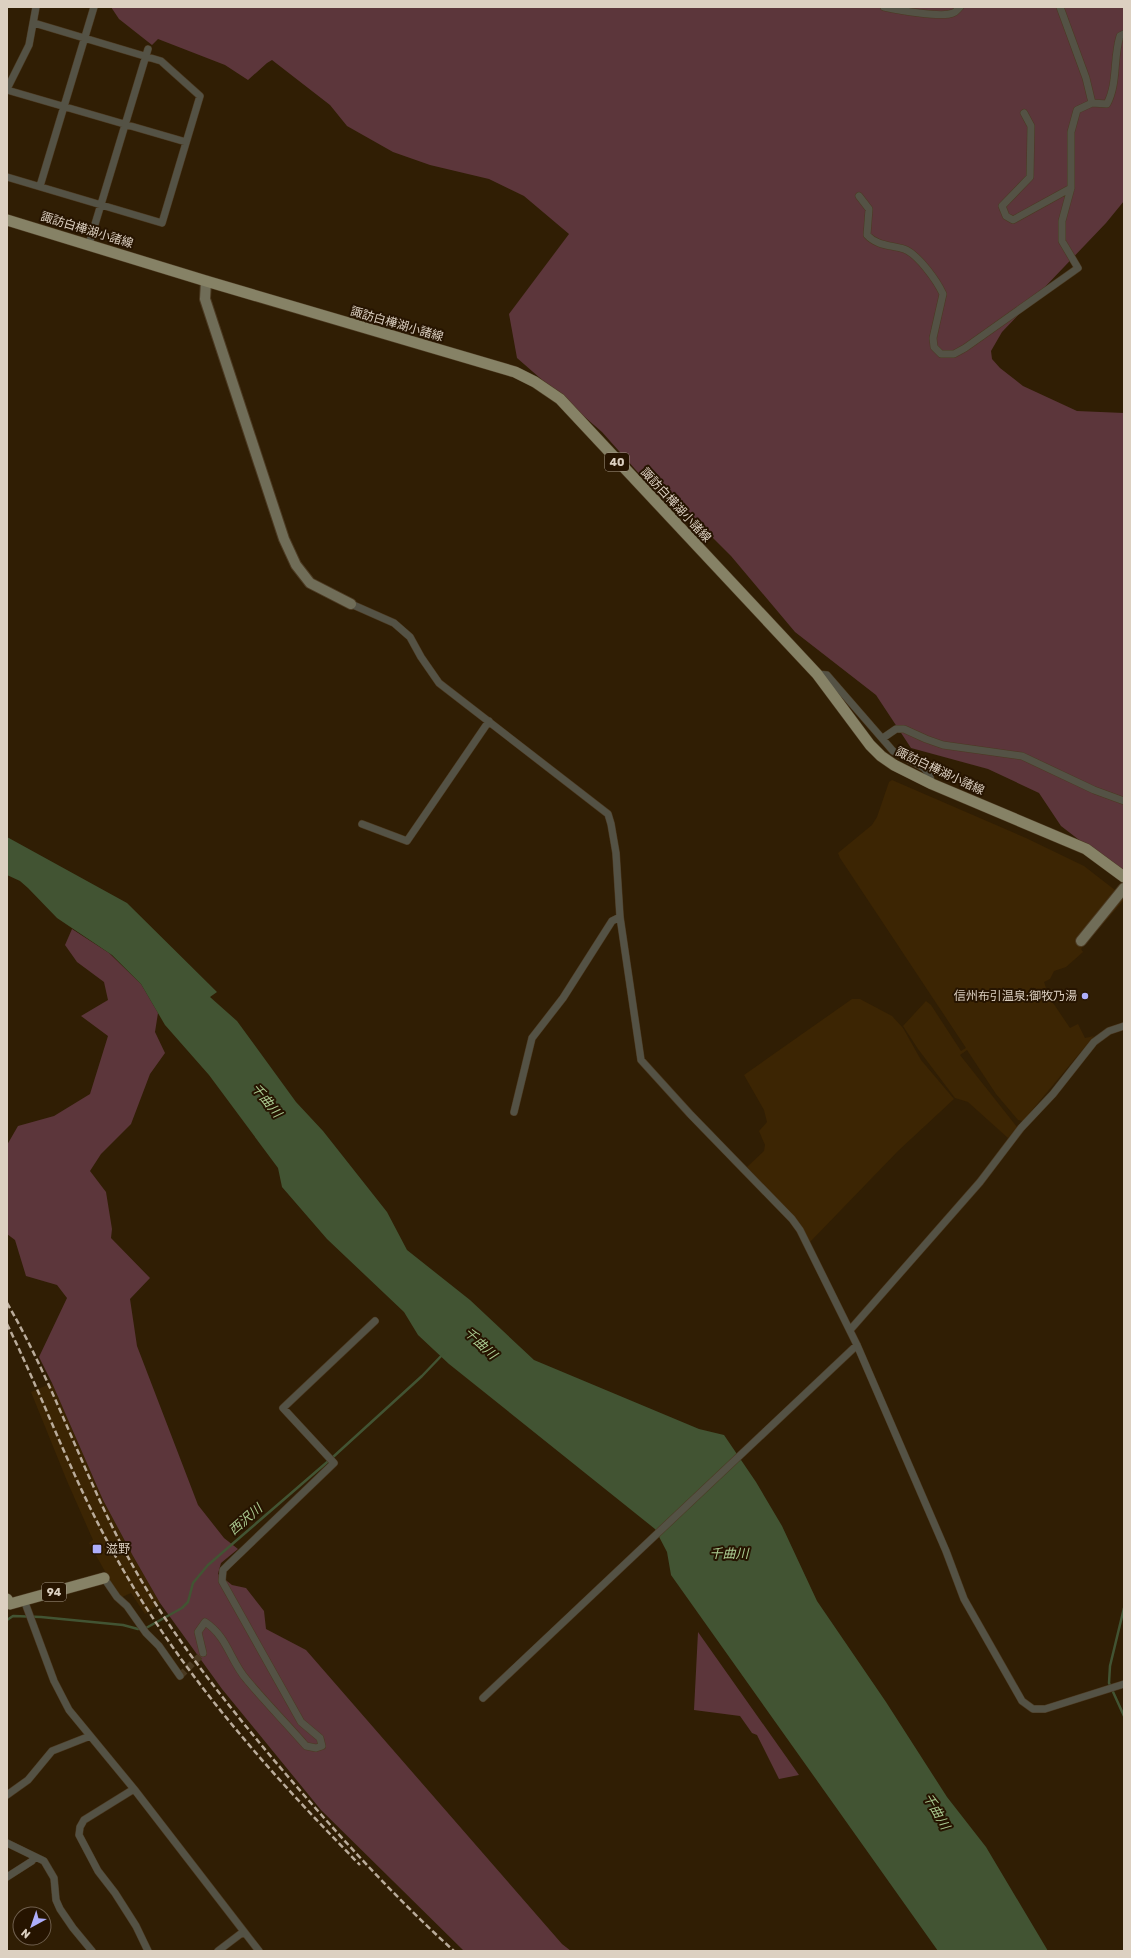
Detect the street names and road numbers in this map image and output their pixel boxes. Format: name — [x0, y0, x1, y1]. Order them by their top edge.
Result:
street label: 諏訪白樺湖小諸線 — [39, 209, 135, 251]
street label: 諏訪白樺湖小諸線 — [349, 304, 445, 344]
road number: 40 — [605, 453, 629, 471]
street label: 諏訪白樺湖小諸線 — [638, 465, 714, 545]
street label: 諏訪白樺湖小諸線 — [894, 744, 986, 798]
road number: 94 — [42, 1583, 66, 1601]

